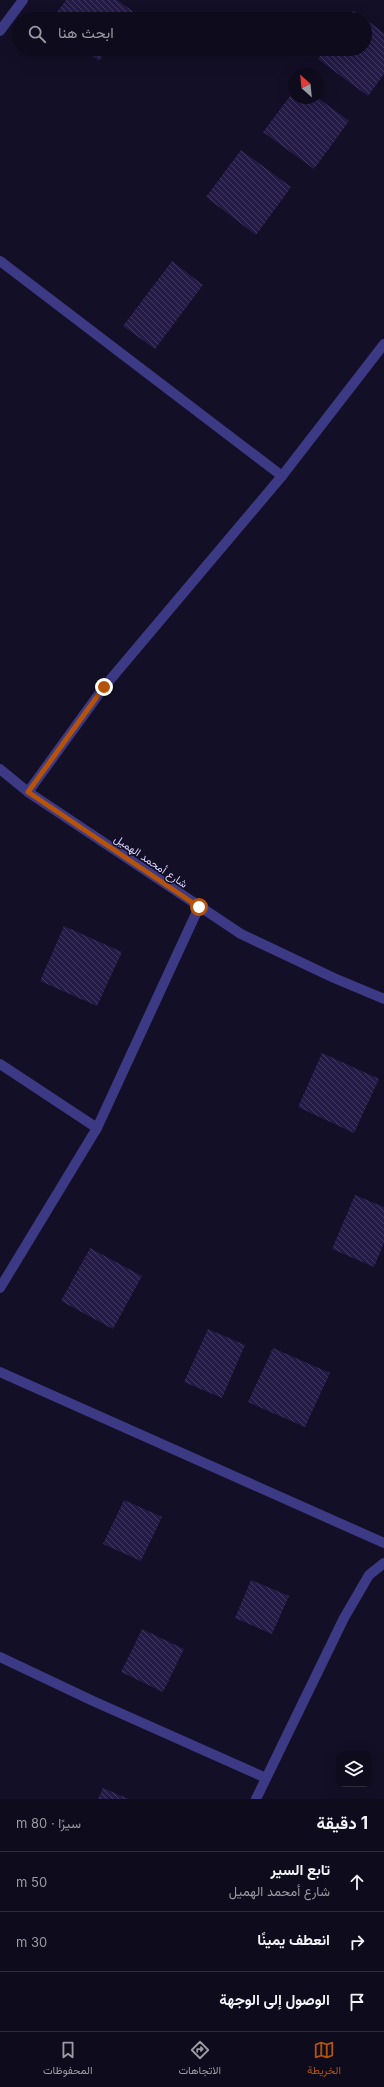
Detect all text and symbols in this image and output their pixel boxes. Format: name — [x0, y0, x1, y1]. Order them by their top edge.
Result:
search box — [12, 12, 372, 56]
icon: search — [26, 23, 48, 45]
text: ابحث هنا — [58, 23, 114, 42]
north arrow — [288, 68, 324, 104]
route end — [95, 678, 113, 696]
street label: شارع أمحمد الهميل — [111, 831, 191, 892]
route start — [190, 898, 208, 916]
map controls — [336, 1751, 372, 1787]
button: layers — [336, 1751, 372, 1787]
text: 1 دقيقة — [317, 1813, 368, 1833]
text: سيرًا · 80 m — [16, 1815, 81, 1831]
text: تابع السير — [271, 1860, 330, 1879]
icon: ahead — [346, 1871, 368, 1893]
text: 50 m — [16, 1874, 47, 1890]
text: شارع أمحمد الهميل — [229, 1883, 330, 1899]
text: انعطف يمينًا — [257, 1930, 330, 1949]
icon: right — [346, 1931, 368, 1953]
text: 30 m — [16, 1934, 47, 1950]
text: الوصول إلى الوجهة — [219, 1990, 330, 2009]
icon: arrive — [346, 1991, 368, 2013]
tab: المحفوظات — [43, 2039, 93, 2080]
tab: الاتجاهات — [178, 2039, 221, 2080]
tab: الخريطة — [307, 2039, 341, 2080]

